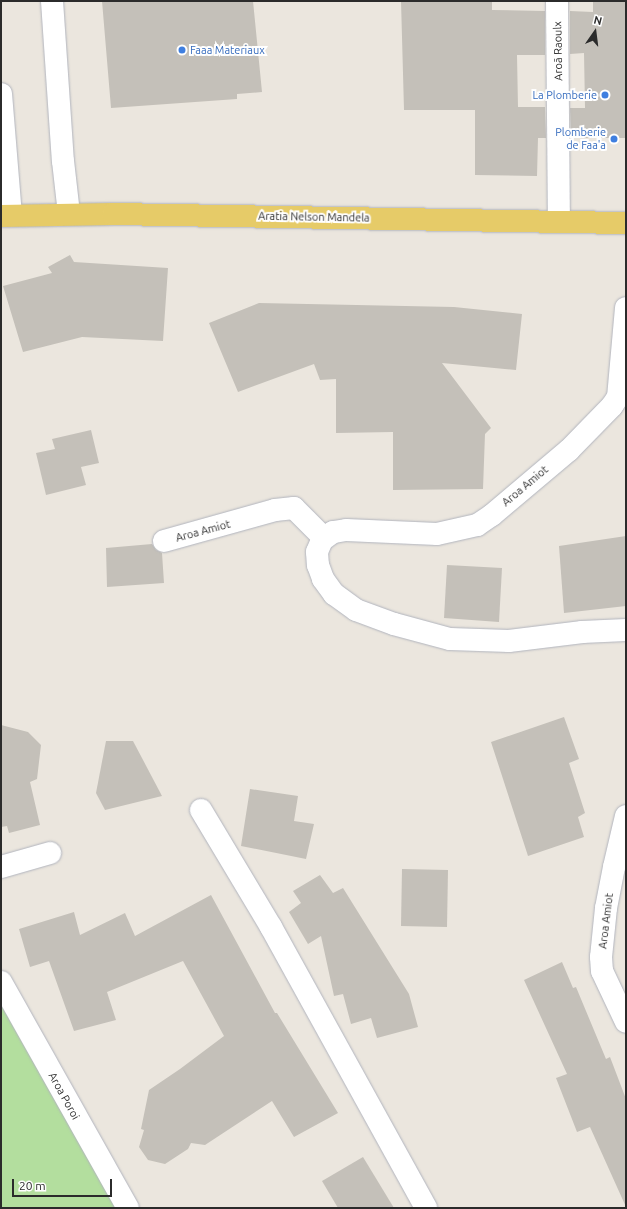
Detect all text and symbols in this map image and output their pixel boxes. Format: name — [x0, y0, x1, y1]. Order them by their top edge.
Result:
north arrow — [575, 12, 615, 52]
text: N — [592, 14, 603, 27]
street label: Aroā Raoulx — [551, 21, 565, 81]
place label: Faaa Materiaux — [190, 43, 265, 57]
marker: Faaa Materiaux — [177, 45, 187, 55]
place label: La Plomberie — [532, 88, 597, 102]
marker: La Plomberie — [600, 90, 610, 100]
place label: Plomberie de Faa'a — [555, 126, 606, 152]
marker: Plomberie de Faa'a — [609, 134, 619, 144]
street label: Aratia Nelson Mandela — [258, 209, 370, 225]
street label: Aroa Amiot — [499, 463, 551, 509]
street label: Aroa Amiot — [174, 517, 232, 545]
street label: Aroa Amiot — [596, 892, 616, 950]
street label: Aroa Poroi — [46, 1070, 82, 1122]
scale bar — [14, 1171, 114, 1197]
text: 20 m — [19, 1179, 46, 1192]

